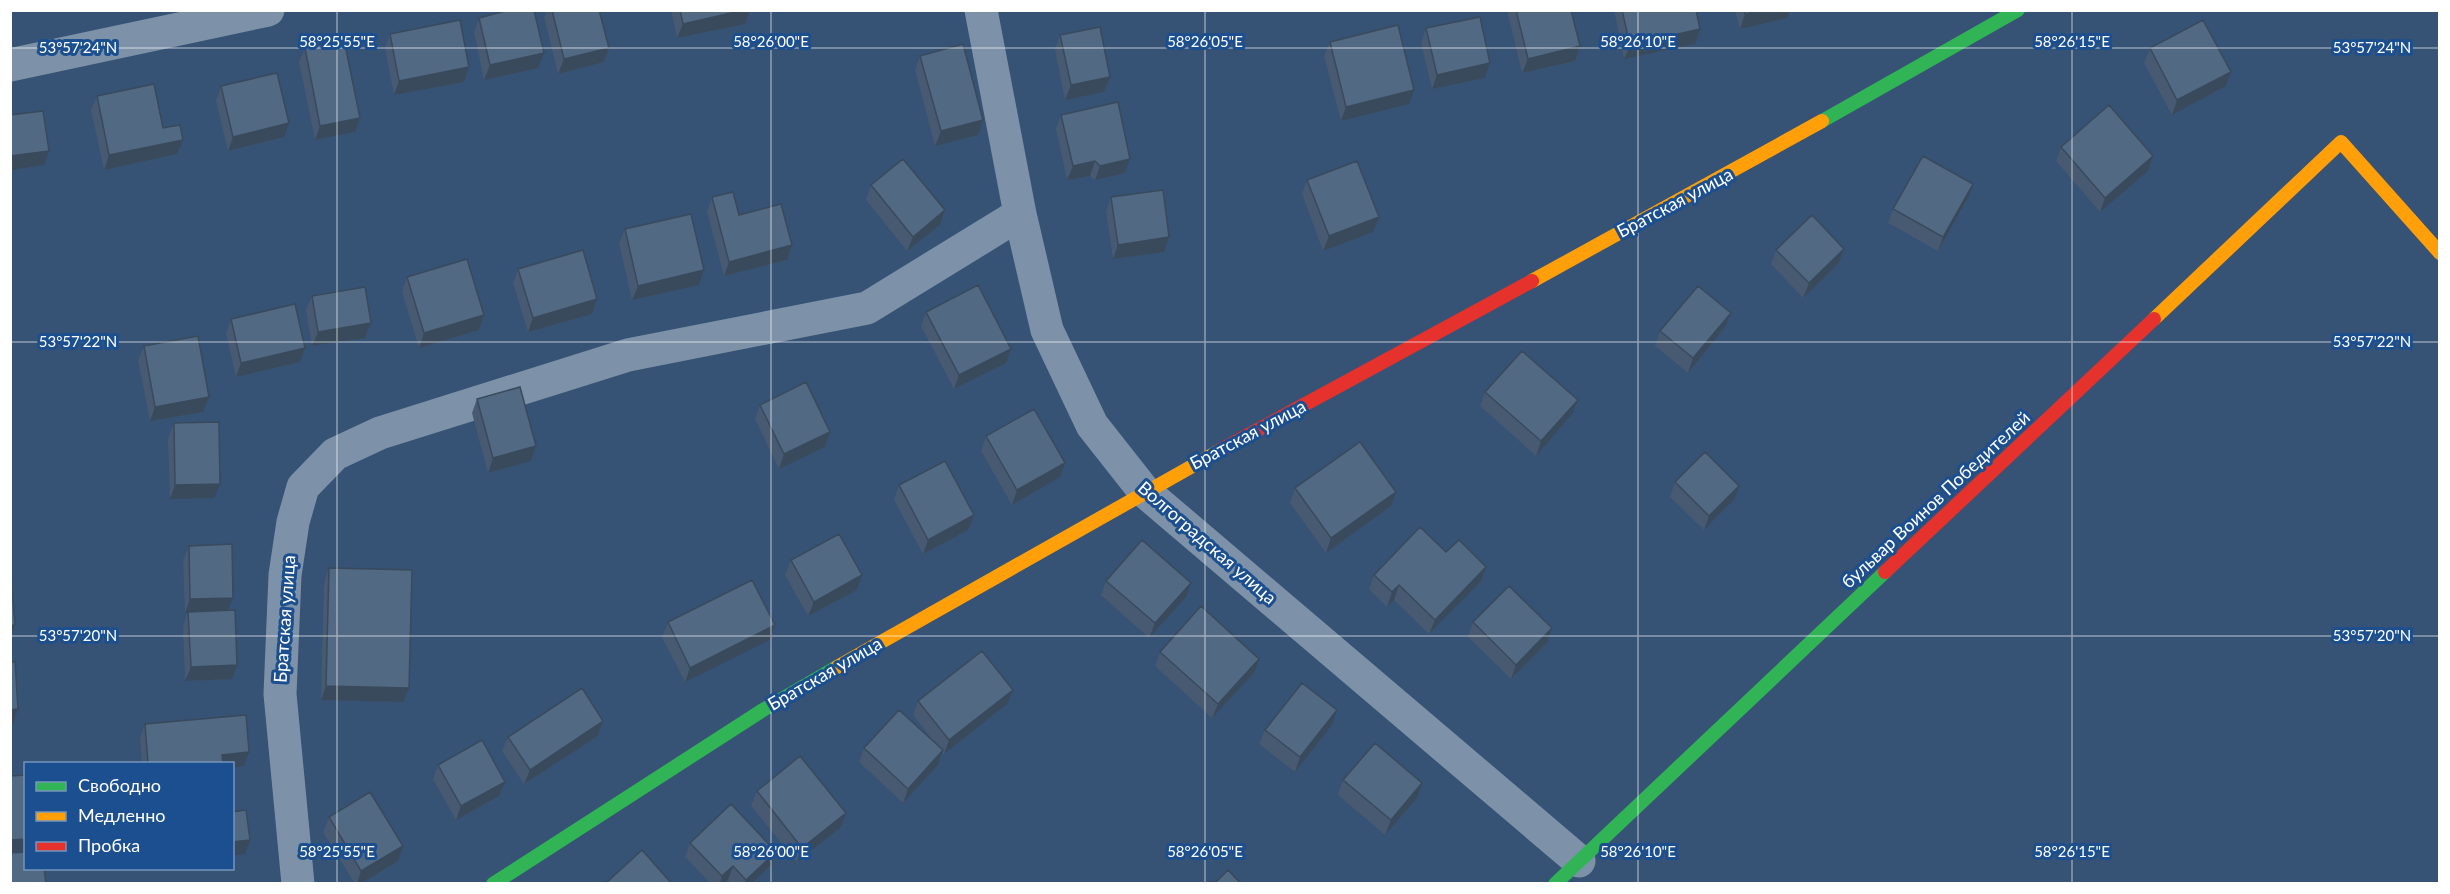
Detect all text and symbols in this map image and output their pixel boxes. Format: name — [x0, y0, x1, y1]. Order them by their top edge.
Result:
text: 58°25'55"E — [299, 32, 375, 50]
text: 58°26'00"E — [733, 32, 809, 50]
text: 58°26'05"E — [1167, 32, 1243, 50]
text: 58°26'10"E — [1600, 32, 1676, 50]
text: 58°26'15"E — [2034, 32, 2110, 50]
text: 53°57'24"N — [39, 38, 117, 56]
text: 53°57'24"N — [2333, 38, 2411, 56]
street label: Братская улица — [1613, 162, 1736, 242]
text: 53°57'22"N — [39, 332, 117, 350]
text: 53°57'22"N — [2333, 332, 2411, 350]
street label: Братская улица — [1186, 394, 1309, 474]
street label: бульвар Воинов Победителей — [1837, 406, 2034, 592]
street label: Волгоградская улица — [1134, 476, 1281, 608]
street label: Братская улица — [269, 554, 299, 684]
text: 53°57'20"N — [39, 626, 117, 644]
text: 53°57'20"N — [2333, 626, 2411, 644]
street label: Братская улица — [764, 632, 885, 715]
legend — [24, 762, 234, 870]
text: Свободно — [78, 774, 161, 796]
text: Медленно — [78, 804, 166, 826]
text: Пробка — [78, 834, 140, 856]
text: 58°25'55"E — [299, 842, 375, 860]
text: 58°26'00"E — [733, 842, 809, 860]
text: 58°26'05"E — [1167, 842, 1243, 860]
text: 58°26'10"E — [1600, 842, 1676, 860]
text: 58°26'15"E — [2034, 842, 2110, 860]

